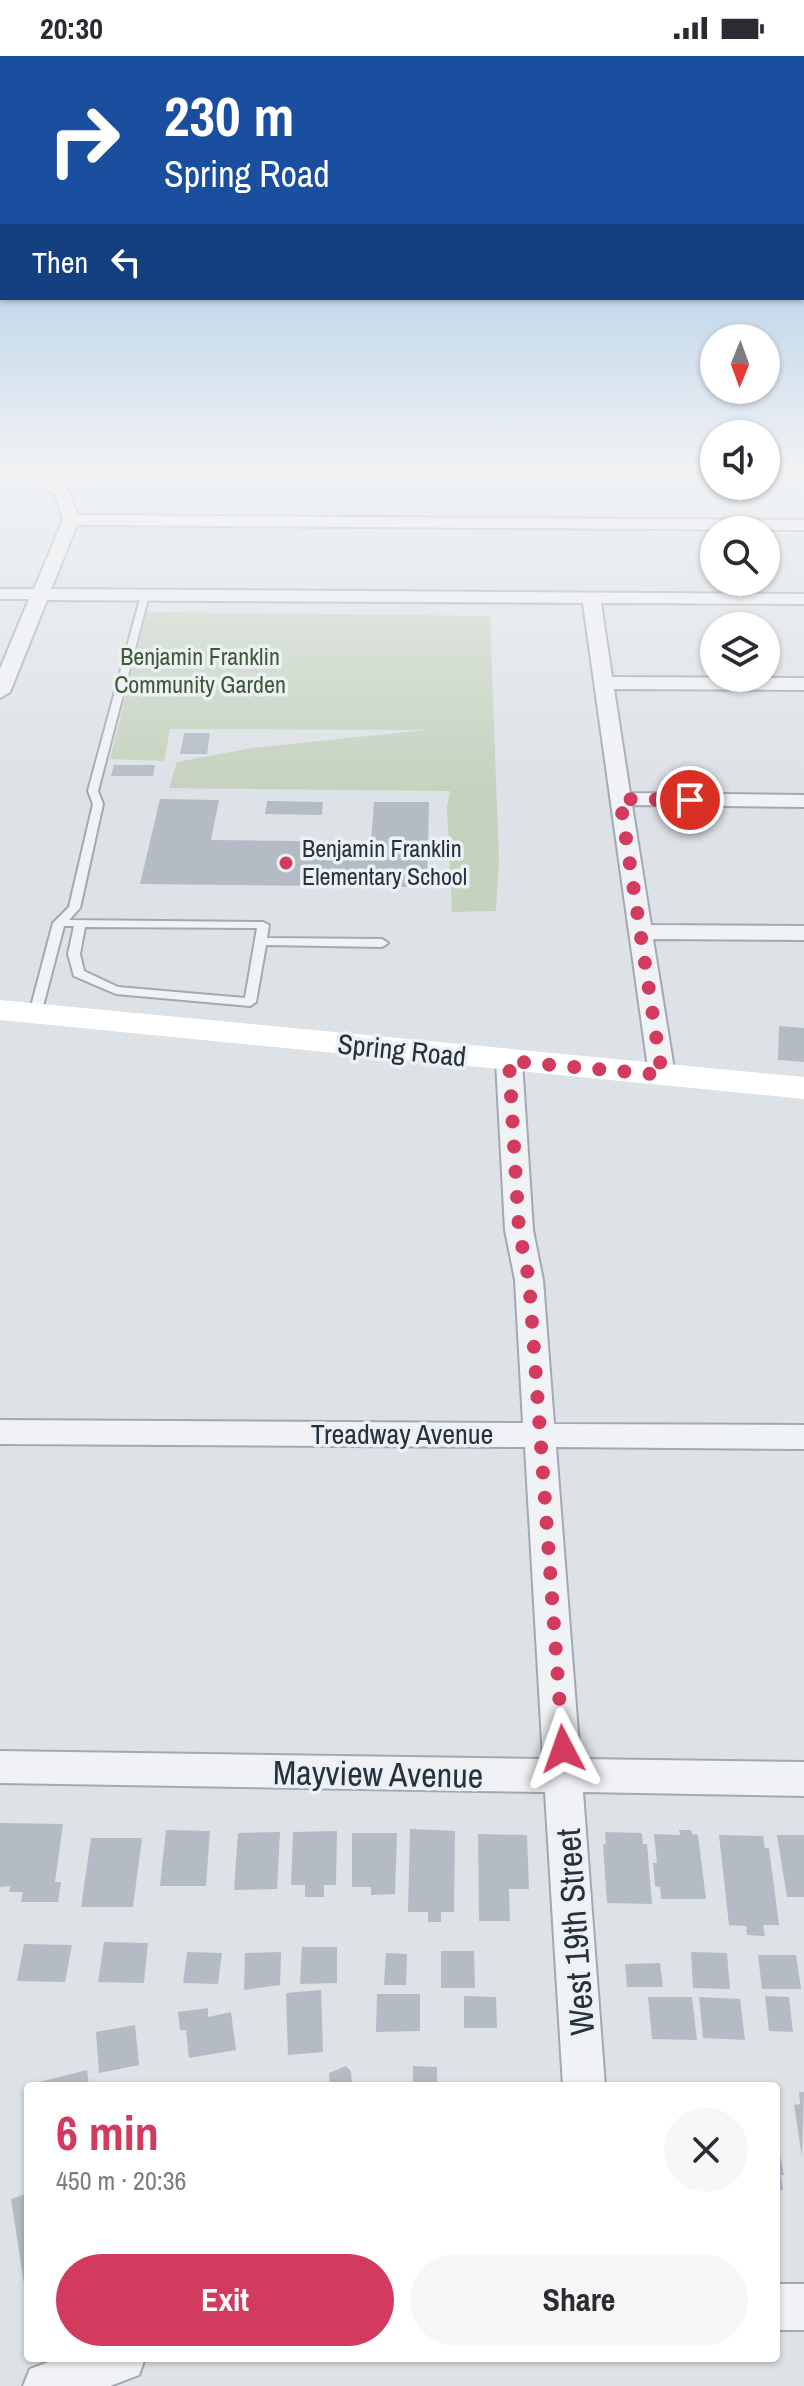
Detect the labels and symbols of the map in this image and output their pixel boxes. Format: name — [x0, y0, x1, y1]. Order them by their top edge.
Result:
north arrow — [700, 324, 780, 404]
park label: Benjamin Franklin Community Garden — [114, 640, 286, 700]
pin — [656, 766, 724, 834]
place label: Benjamin Franklin Elementary School — [302, 832, 467, 892]
marker: Benjamin Franklin Elementary School — [277, 854, 295, 872]
street label: Spring Road — [336, 1024, 468, 1076]
street label: Treadway Avenue — [311, 1415, 493, 1453]
position arrow — [521, 1707, 605, 1791]
street label: Mayview Avenue — [272, 1749, 484, 1799]
street label: West 19th Street — [545, 1827, 605, 2037]

